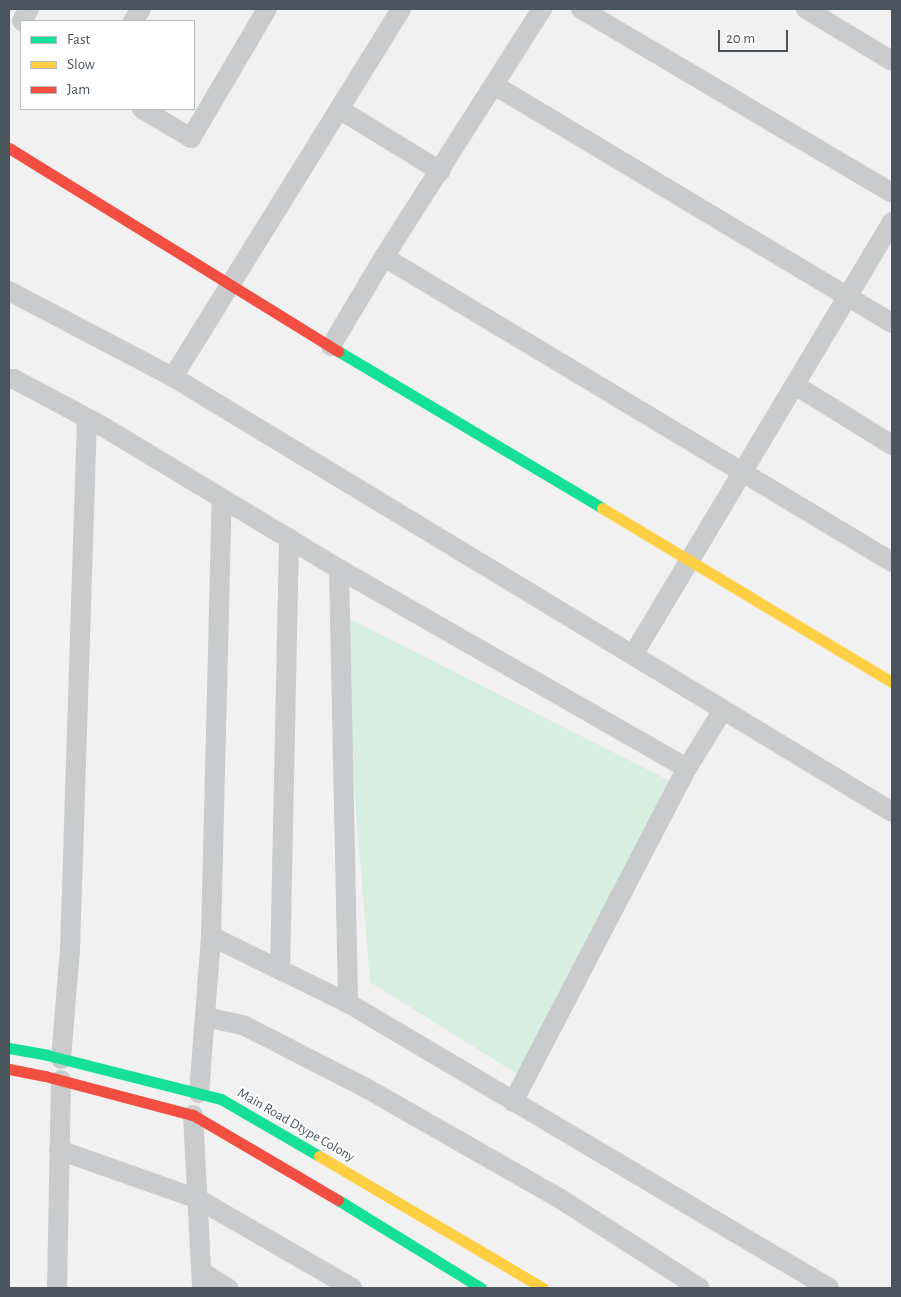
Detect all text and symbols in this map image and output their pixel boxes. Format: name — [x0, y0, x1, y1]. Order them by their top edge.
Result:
legend — [20, 20, 195, 110]
scale bar — [721, 20, 791, 52]
text: 20 m — [726, 31, 755, 46]
text: Fast — [67, 32, 90, 47]
text: Slow — [67, 57, 95, 72]
text: Jam — [67, 82, 90, 97]
street label: Main Road Dtype Colony — [234, 1085, 358, 1165]

